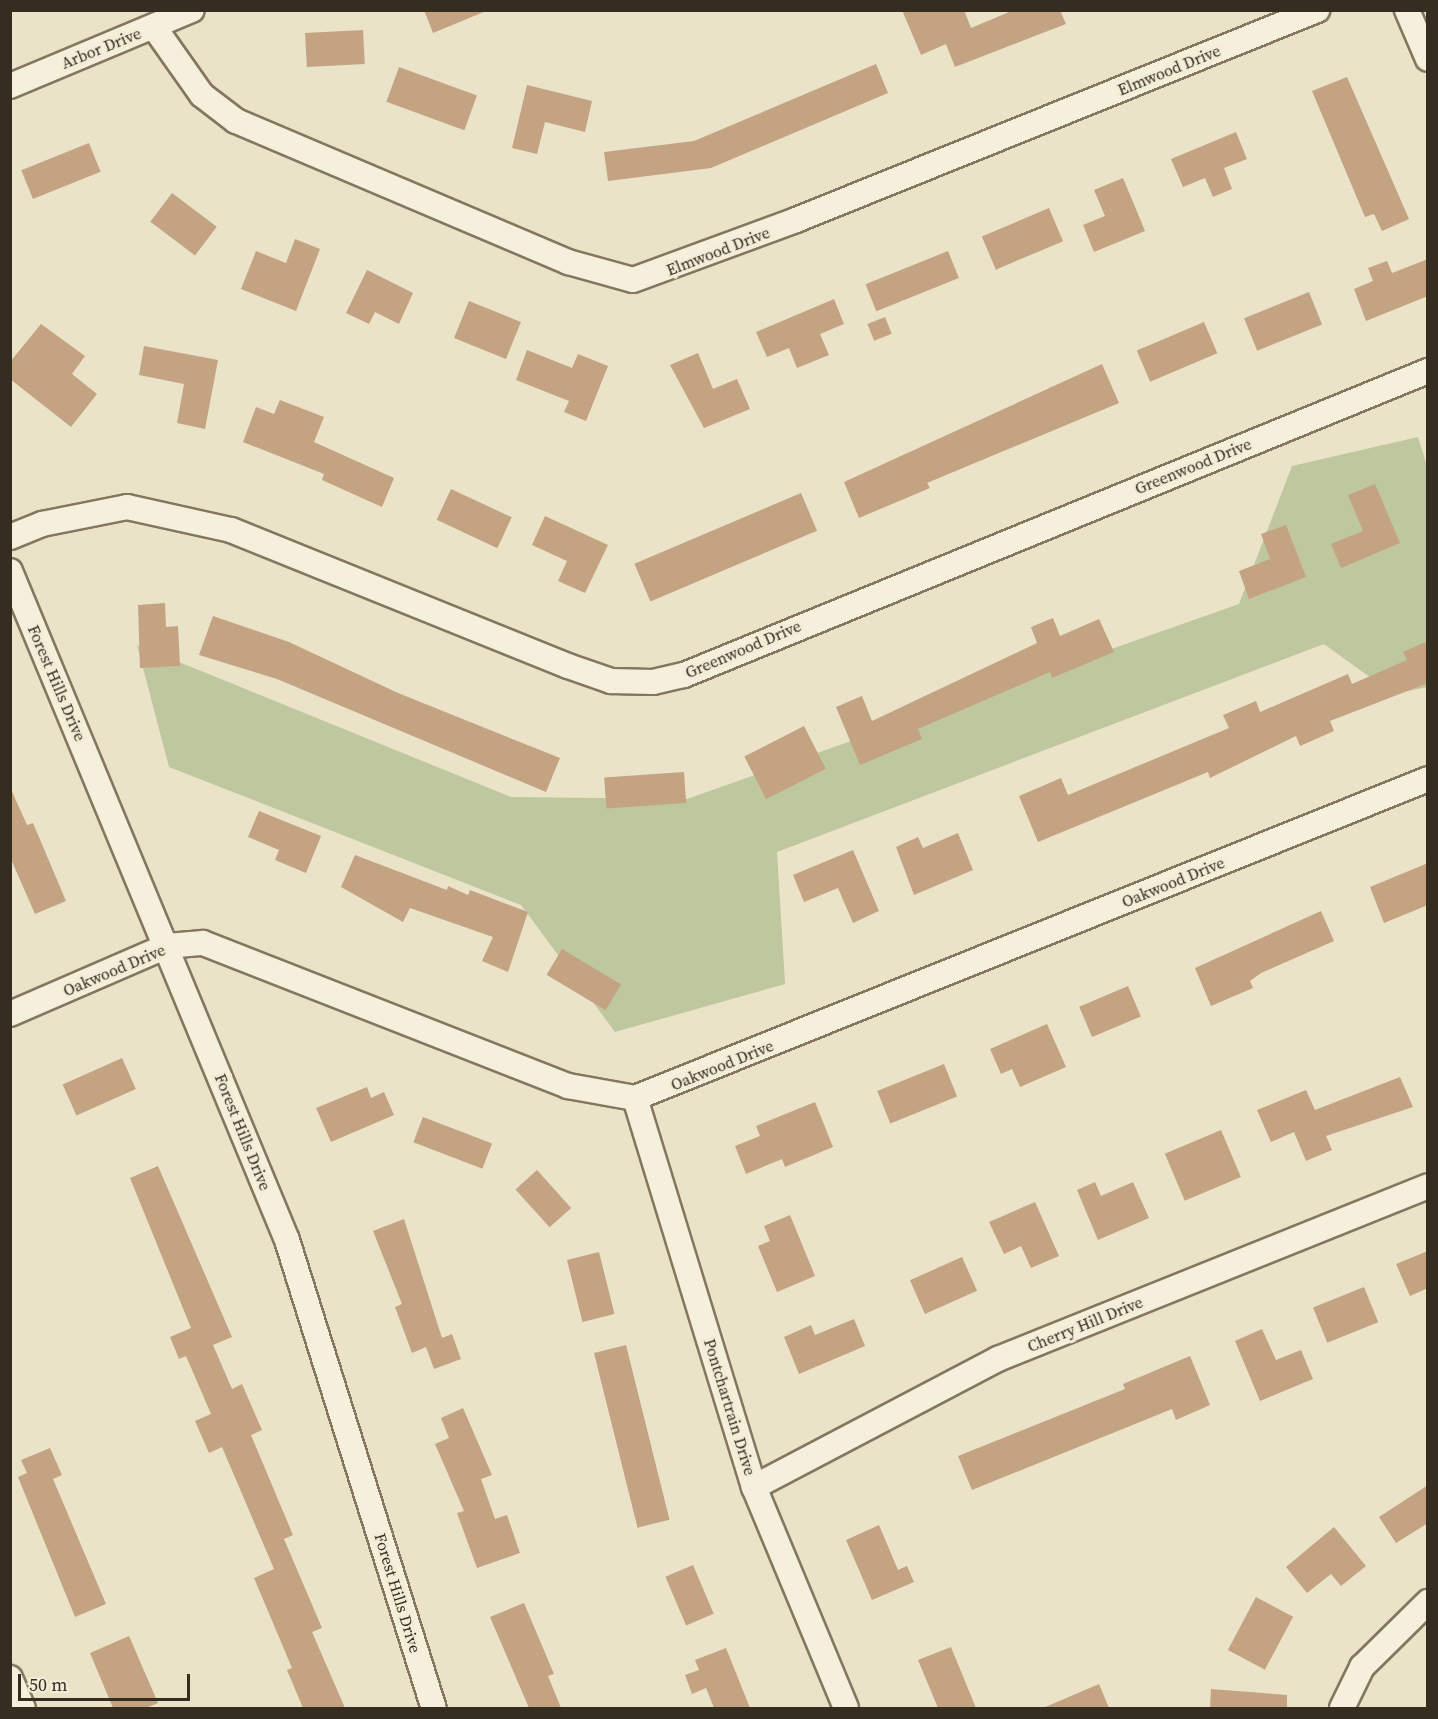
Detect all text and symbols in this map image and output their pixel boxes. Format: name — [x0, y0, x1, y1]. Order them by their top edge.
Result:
street label: Arbor Drive — [58, 23, 144, 73]
street label: Elmwood Drive — [1115, 41, 1223, 99]
street label: Elmwood Drive — [664, 222, 772, 280]
street label: Greenwood Drive — [1132, 434, 1254, 498]
street label: Greenwood Drive — [682, 616, 804, 682]
street label: Forest Hills Drive — [24, 622, 90, 744]
street label: Oakwood Drive — [1119, 853, 1227, 911]
street label: Oakwood Drive — [60, 940, 168, 1000]
street label: Oakwood Drive — [668, 1036, 776, 1094]
street label: Forest Hills Drive — [211, 1071, 275, 1193]
street label: Cherry Hill Drive — [1025, 1292, 1145, 1356]
street label: Pontchartrain Drive — [700, 1336, 760, 1478]
street label: Forest Hills Drive — [371, 1531, 425, 1655]
scale bar — [21, 1662, 194, 1700]
text: 50 m — [29, 1672, 67, 1697]

